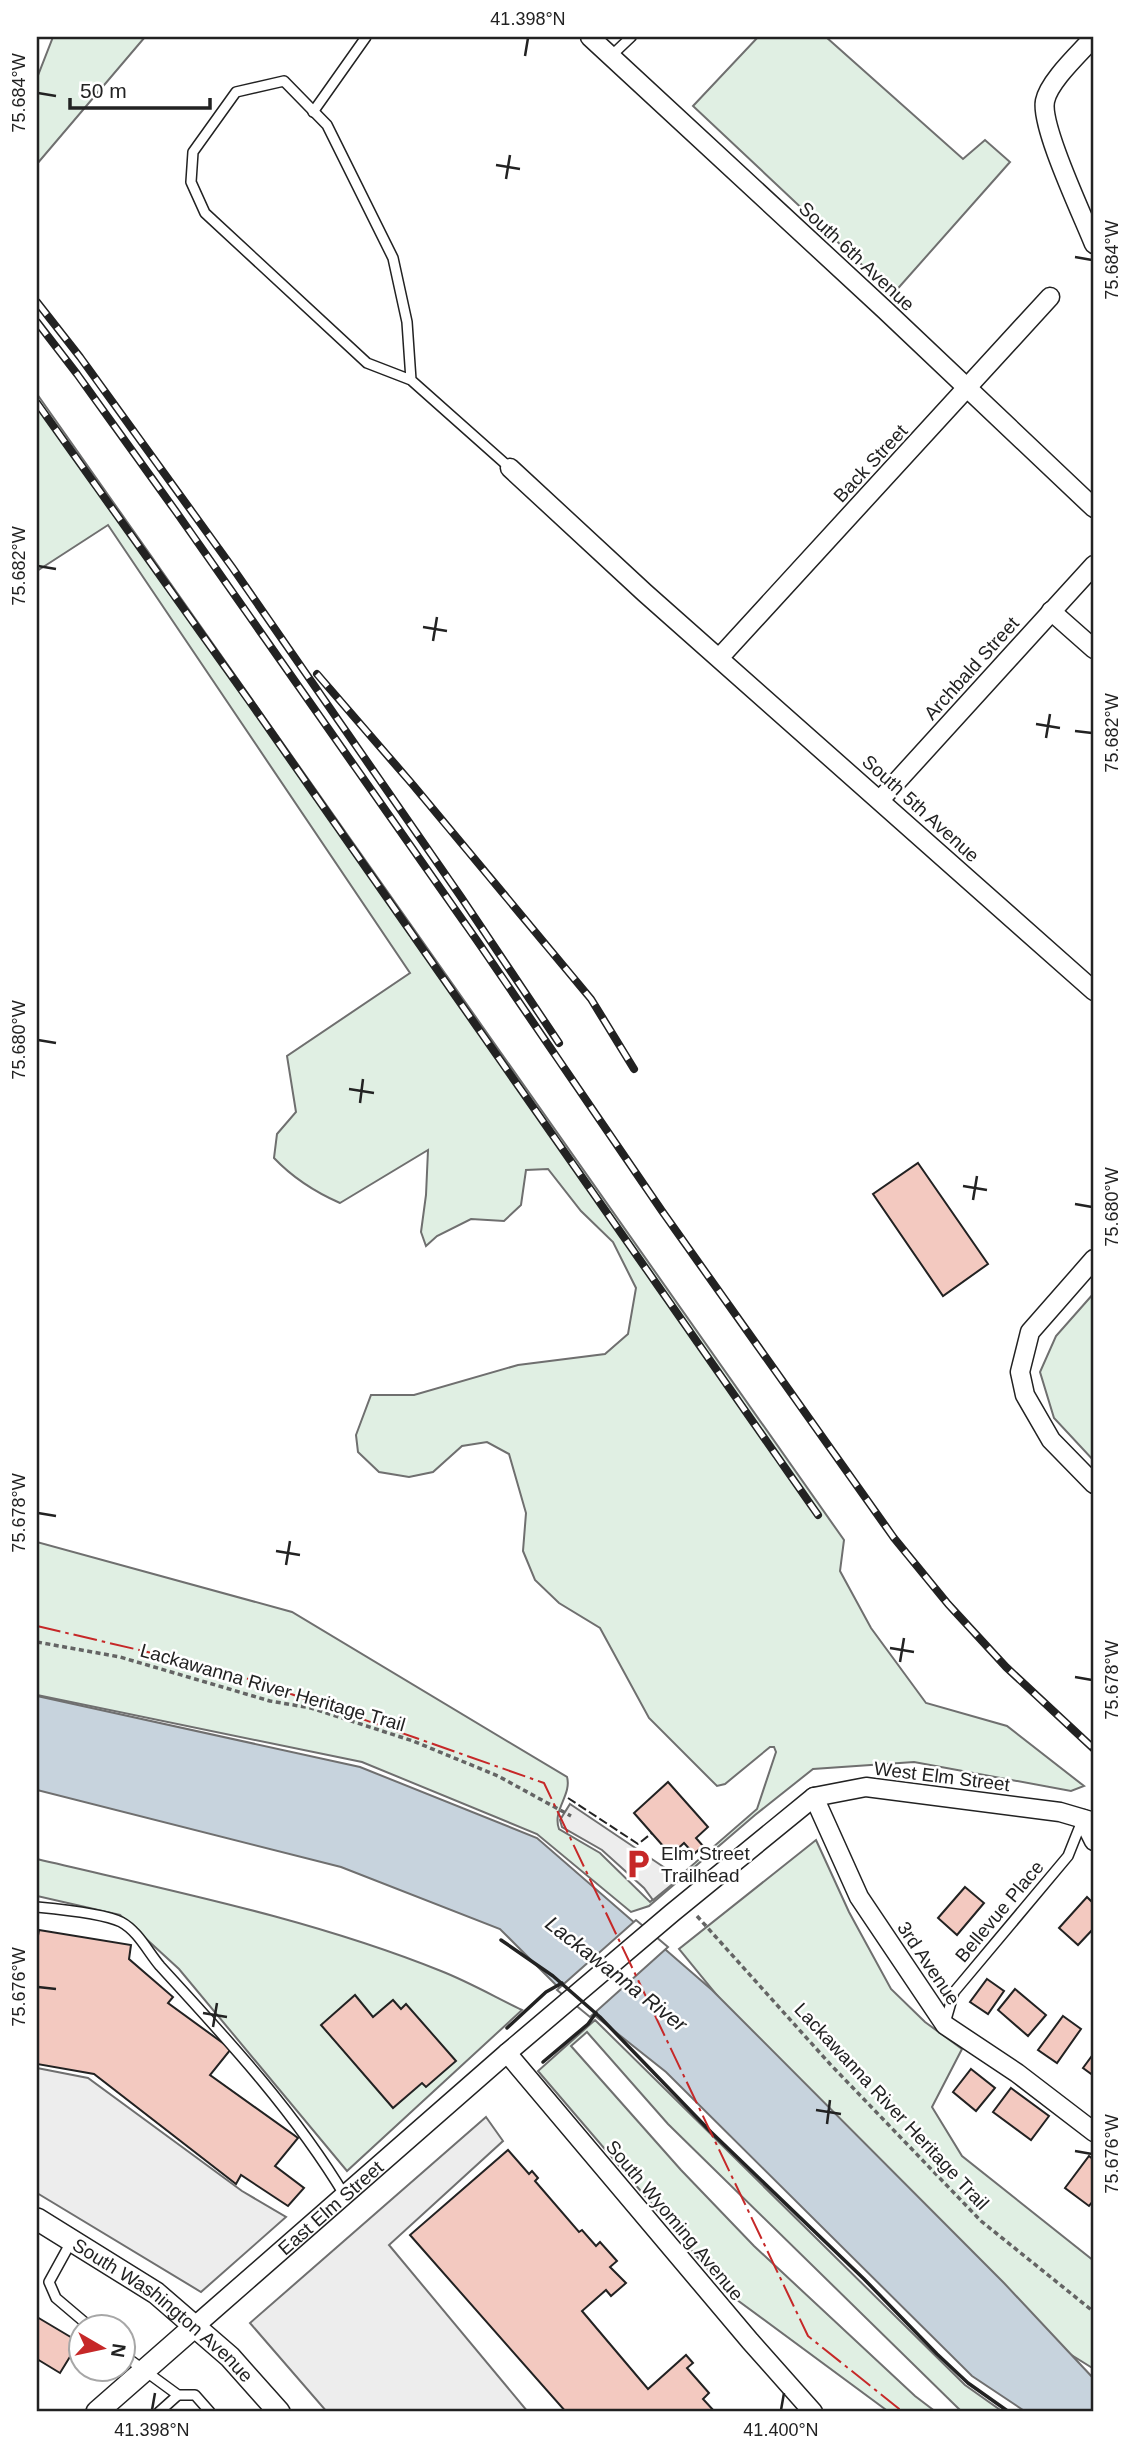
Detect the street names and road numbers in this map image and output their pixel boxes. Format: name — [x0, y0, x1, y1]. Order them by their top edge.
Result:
street label: South 6th Avenue — [795, 198, 919, 315]
street label: Back Street — [829, 420, 912, 506]
street label: Archbald Street — [920, 612, 1023, 724]
street label: South 5th Avenue — [858, 750, 983, 866]
street label: Lackawanna River Heritage Trail — [138, 1640, 408, 1735]
street label: West Elm Street — [873, 1758, 1012, 1795]
street label: Bellevue Place — [951, 1856, 1048, 1966]
street label: 3rd Avenue — [893, 1918, 964, 2009]
street label: Lackawanna River Heritage Trail — [790, 1999, 993, 2214]
street label: South Wyoming Avenue — [602, 2136, 748, 2305]
street label: East Elm Street — [274, 2156, 388, 2259]
street label: South Washington Avenue — [69, 2234, 257, 2386]

